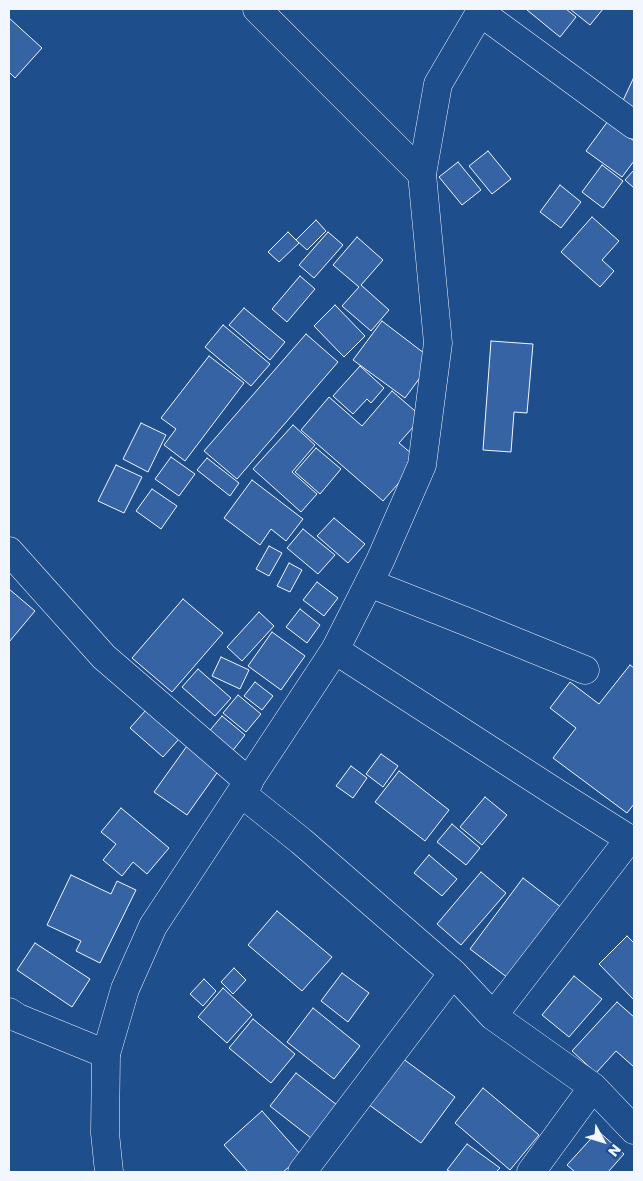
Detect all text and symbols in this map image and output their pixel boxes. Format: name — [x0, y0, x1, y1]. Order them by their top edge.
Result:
north arrow — [578, 1116, 628, 1166]
text: N — [604, 1140, 626, 1161]

